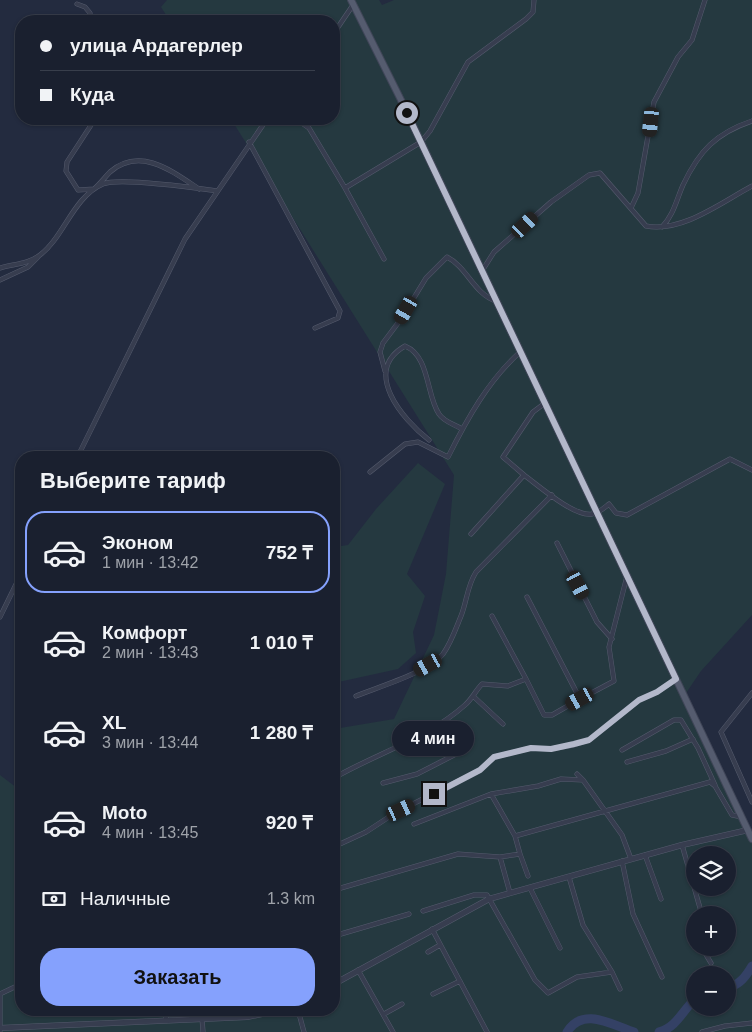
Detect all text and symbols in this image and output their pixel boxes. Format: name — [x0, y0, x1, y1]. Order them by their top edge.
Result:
text: улица Ардагерлер — [70, 35, 243, 56]
text: Куда — [70, 84, 114, 105]
route start — [396, 102, 418, 124]
car — [641, 106, 660, 138]
car — [508, 209, 541, 241]
car — [392, 293, 419, 327]
text: Выберите тариф — [40, 468, 226, 493]
icon: car — [42, 530, 87, 575]
text: Эконом — [102, 532, 173, 553]
text: 752 ₸ — [266, 542, 313, 563]
text: 1 мин · 13:42 — [102, 554, 198, 571]
car — [564, 568, 591, 602]
icon: car — [42, 620, 87, 665]
text: Комфорт — [102, 622, 187, 643]
text: 1 010 ₸ — [250, 632, 313, 653]
text: 2 мин · 13:43 — [102, 644, 198, 661]
car — [411, 651, 444, 679]
car — [563, 685, 596, 713]
icon: car — [42, 710, 87, 755]
text: XL — [102, 712, 126, 733]
text: 1 280 ₸ — [250, 722, 313, 743]
callout: 4 мин — [393, 722, 475, 756]
text: 4 мин — [411, 730, 455, 747]
text: 3 мин · 13:44 — [102, 734, 198, 751]
route end — [423, 783, 445, 805]
car — [384, 797, 417, 823]
icon: car — [42, 800, 87, 845]
text: Moto — [102, 802, 147, 823]
text: 920 ₸ — [266, 812, 313, 833]
text: 4 мин · 13:45 — [102, 824, 198, 841]
map controls — [686, 846, 736, 1016]
button: layers — [686, 846, 736, 896]
icon: cash — [40, 885, 68, 913]
text: Наличные — [80, 888, 171, 909]
text: 1.3 km — [267, 890, 315, 907]
button: + — [686, 906, 736, 956]
button: Заказать — [40, 948, 315, 1006]
button: − — [686, 966, 736, 1016]

